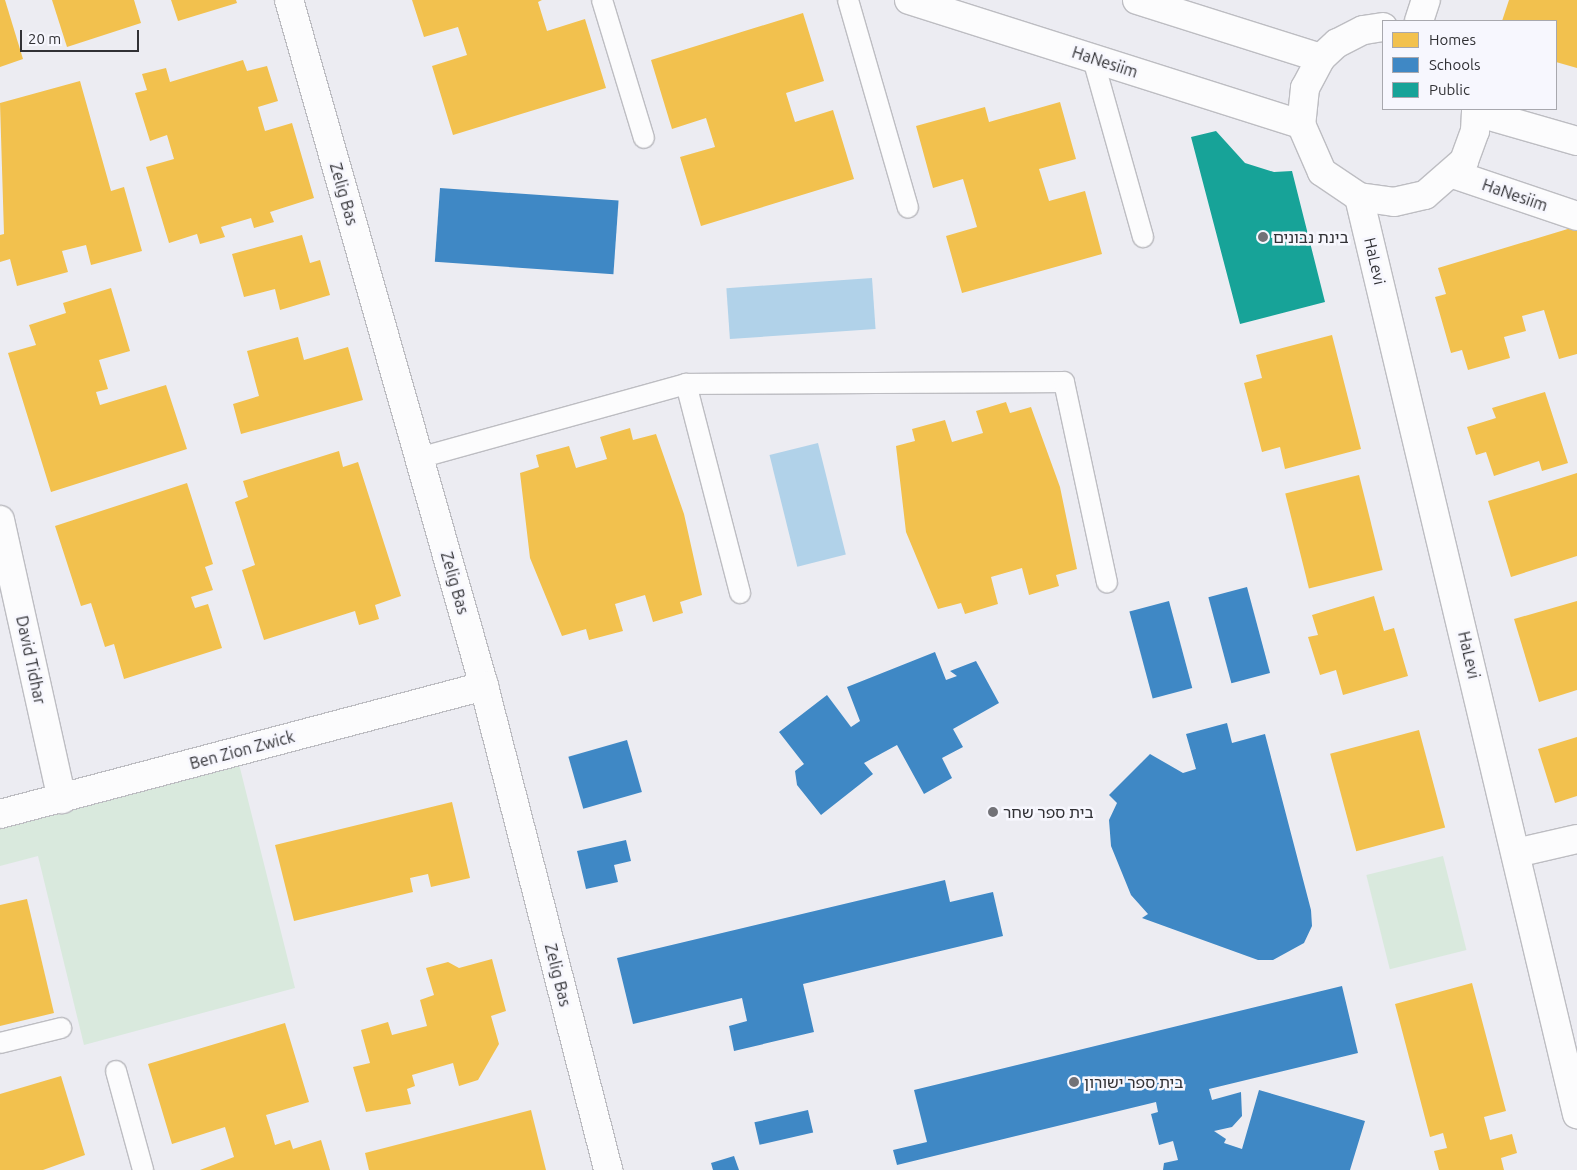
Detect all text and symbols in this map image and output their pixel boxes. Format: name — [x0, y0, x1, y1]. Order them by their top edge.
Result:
scale bar — [22, 20, 141, 52]
legend — [1382, 20, 1557, 110]
text: 20 m — [28, 30, 61, 47]
text: Homes — [1429, 31, 1476, 48]
street label: HaNesiim — [1070, 42, 1140, 82]
text: Schools — [1429, 56, 1480, 73]
text: Public — [1429, 81, 1470, 98]
street label: Zelig Bas — [326, 161, 362, 227]
street label: HaNesiim — [1480, 175, 1550, 215]
place label: בינת נבונים — [1273, 227, 1349, 247]
marker: בינת נבונים — [1257, 231, 1269, 243]
street label: HaLevi — [1360, 235, 1390, 287]
street label: Zelig Bas — [437, 550, 473, 616]
street label: David Tidhar — [12, 614, 50, 706]
street label: HaLevi — [1454, 629, 1484, 681]
street label: Ben Zion Zwick — [187, 727, 297, 773]
place label: בית ספר שחר — [1003, 802, 1094, 822]
marker: בית ספר שחר — [987, 806, 999, 818]
street label: Zelig Bas — [541, 942, 575, 1008]
place label: בית ספר ישורון — [1084, 1072, 1183, 1092]
marker: בית ספר ישורון — [1068, 1076, 1080, 1088]

